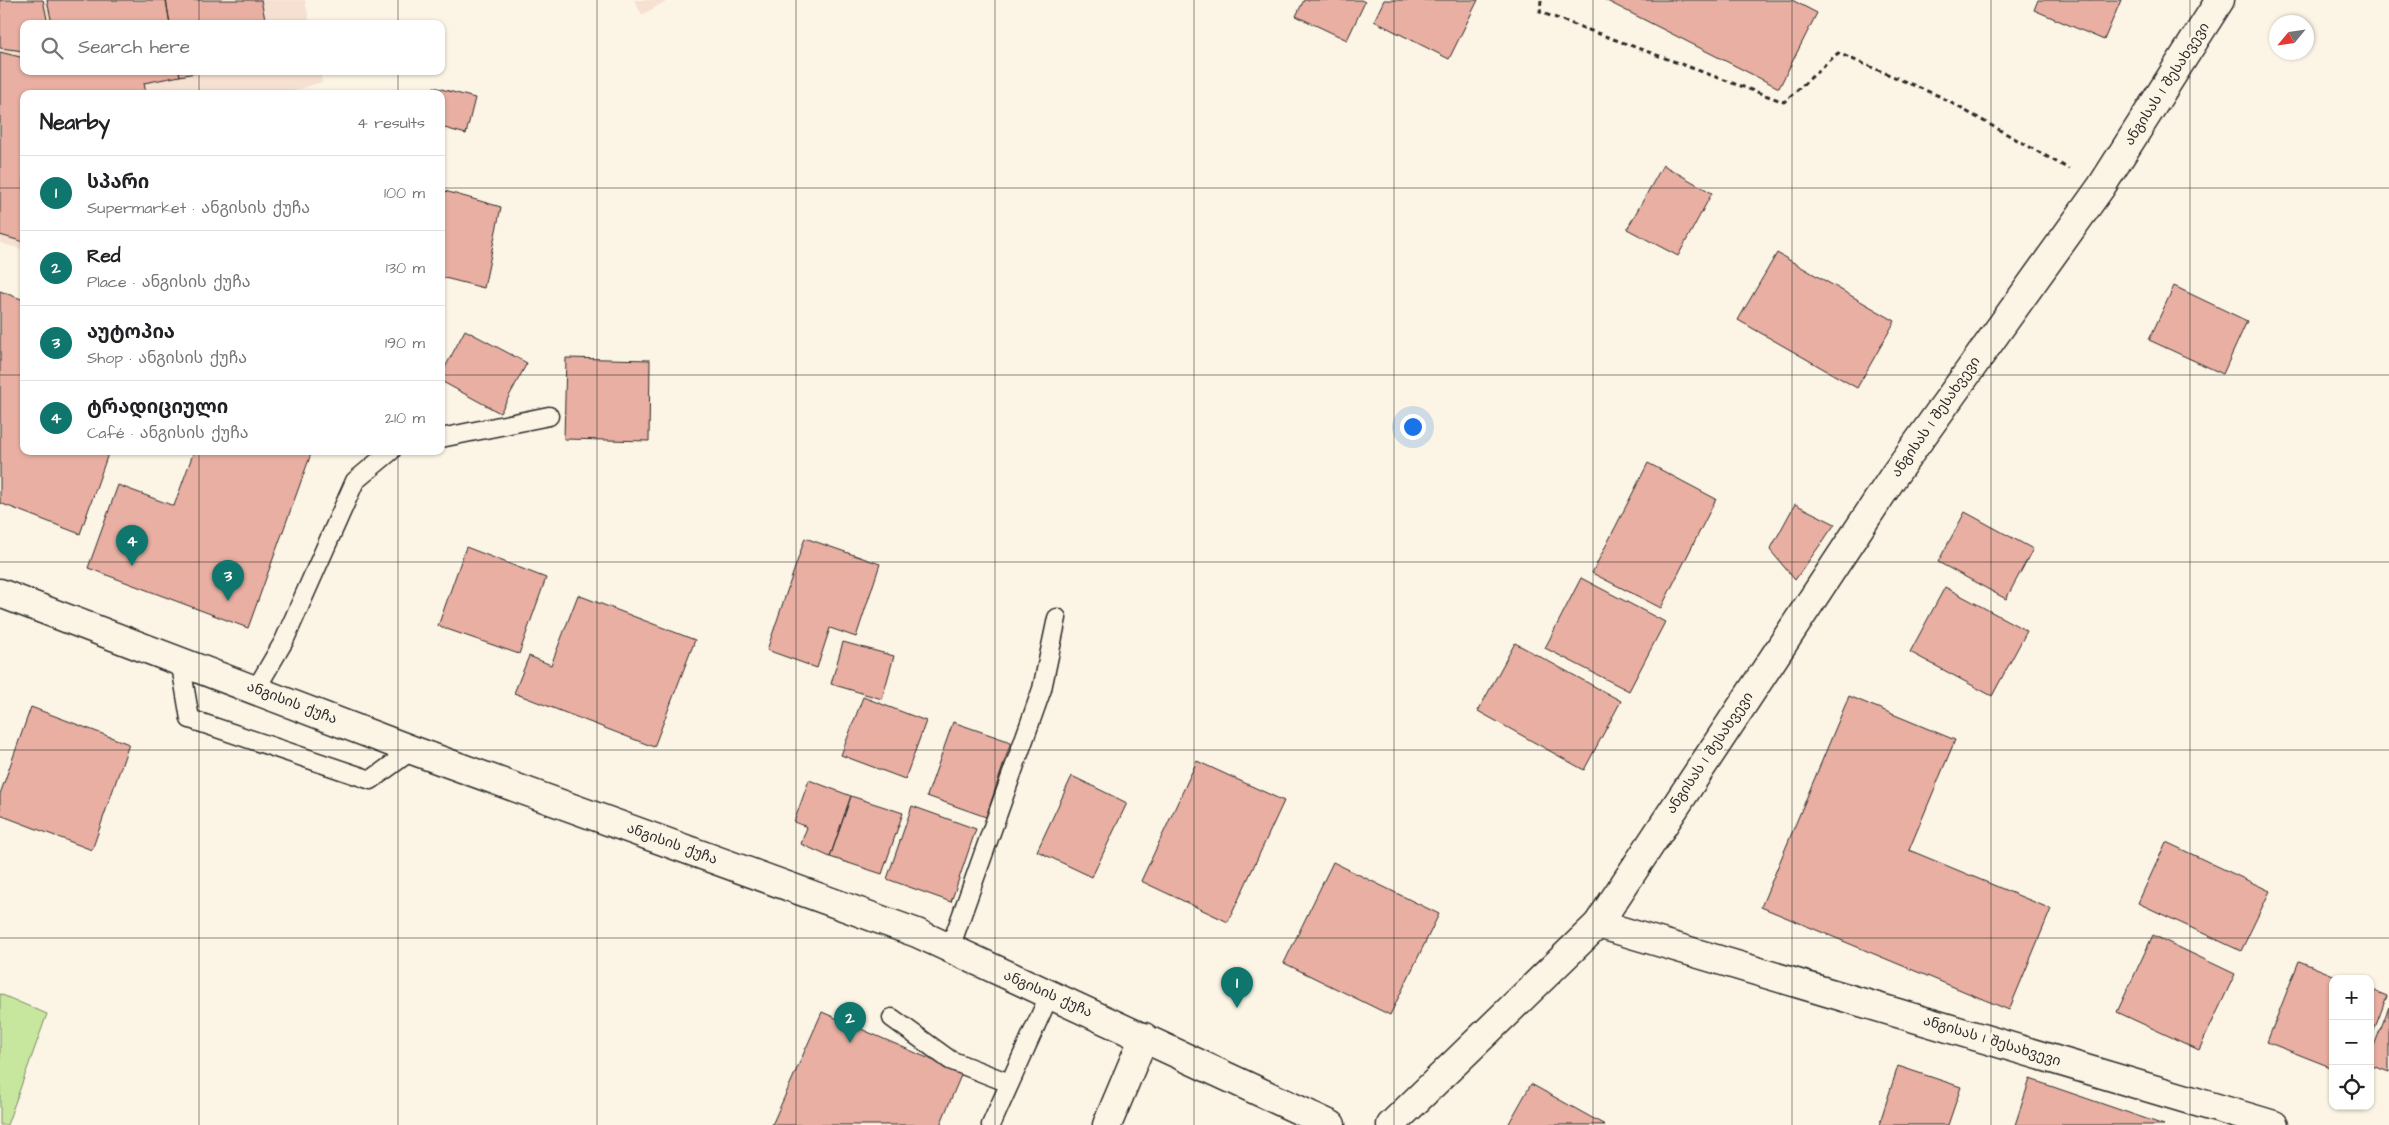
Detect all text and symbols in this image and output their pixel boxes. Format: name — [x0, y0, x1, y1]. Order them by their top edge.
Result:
north arrow — [2269, 15, 2314, 60]
street label: ანგისას I შესახვევი — [2120, 19, 2214, 149]
search box — [20, 20, 445, 75]
icon: search — [38, 34, 66, 62]
text: Search here — [78, 34, 190, 61]
text: Nearby — [40, 108, 110, 137]
text: 4 results — [357, 112, 425, 134]
text: სპარი — [87, 169, 149, 196]
text: 1 — [55, 182, 57, 204]
text: 100 m — [384, 182, 425, 204]
text: Supermarket · ანგისის ქუჩა — [87, 197, 310, 219]
text: Red — [87, 243, 121, 270]
text: 2 — [51, 257, 61, 279]
text: 130 m — [386, 257, 425, 279]
text: Place · ანგისის ქუჩა — [87, 271, 251, 293]
text: აუტოპია — [87, 319, 175, 346]
text: 3 — [52, 332, 60, 354]
text: 190 m — [385, 332, 425, 354]
text: Shop · ანგისის ქუჩა — [87, 347, 247, 369]
street label: ანგისას I შესახვევი — [1887, 353, 1985, 481]
text: ტრადიციული — [87, 394, 228, 421]
text: 4 — [51, 407, 61, 429]
text: 210 m — [385, 407, 425, 429]
your location — [1400, 414, 1426, 440]
text: Café · ანგისის ქუჩა — [87, 422, 249, 444]
pin: 4 — [116, 525, 148, 566]
pin: 3 — [212, 560, 244, 601]
street label: ანგისის ქუჩა — [244, 677, 340, 729]
street label: ანგისას I შესახვევი — [1662, 688, 1758, 818]
street label: ანგისის ქუჩა — [624, 818, 720, 870]
street label: ანგისის ქუჩა — [1000, 965, 1096, 1023]
pin: 1 — [1221, 967, 1253, 1008]
map controls — [2329, 975, 2374, 1110]
button: + — [2329, 975, 2374, 1020]
pin: 2 — [834, 1002, 866, 1043]
street label: ანგისას I შესახვევი — [1921, 1011, 2063, 1071]
button: − — [2329, 1020, 2374, 1065]
button: locate — [2329, 1065, 2374, 1110]

